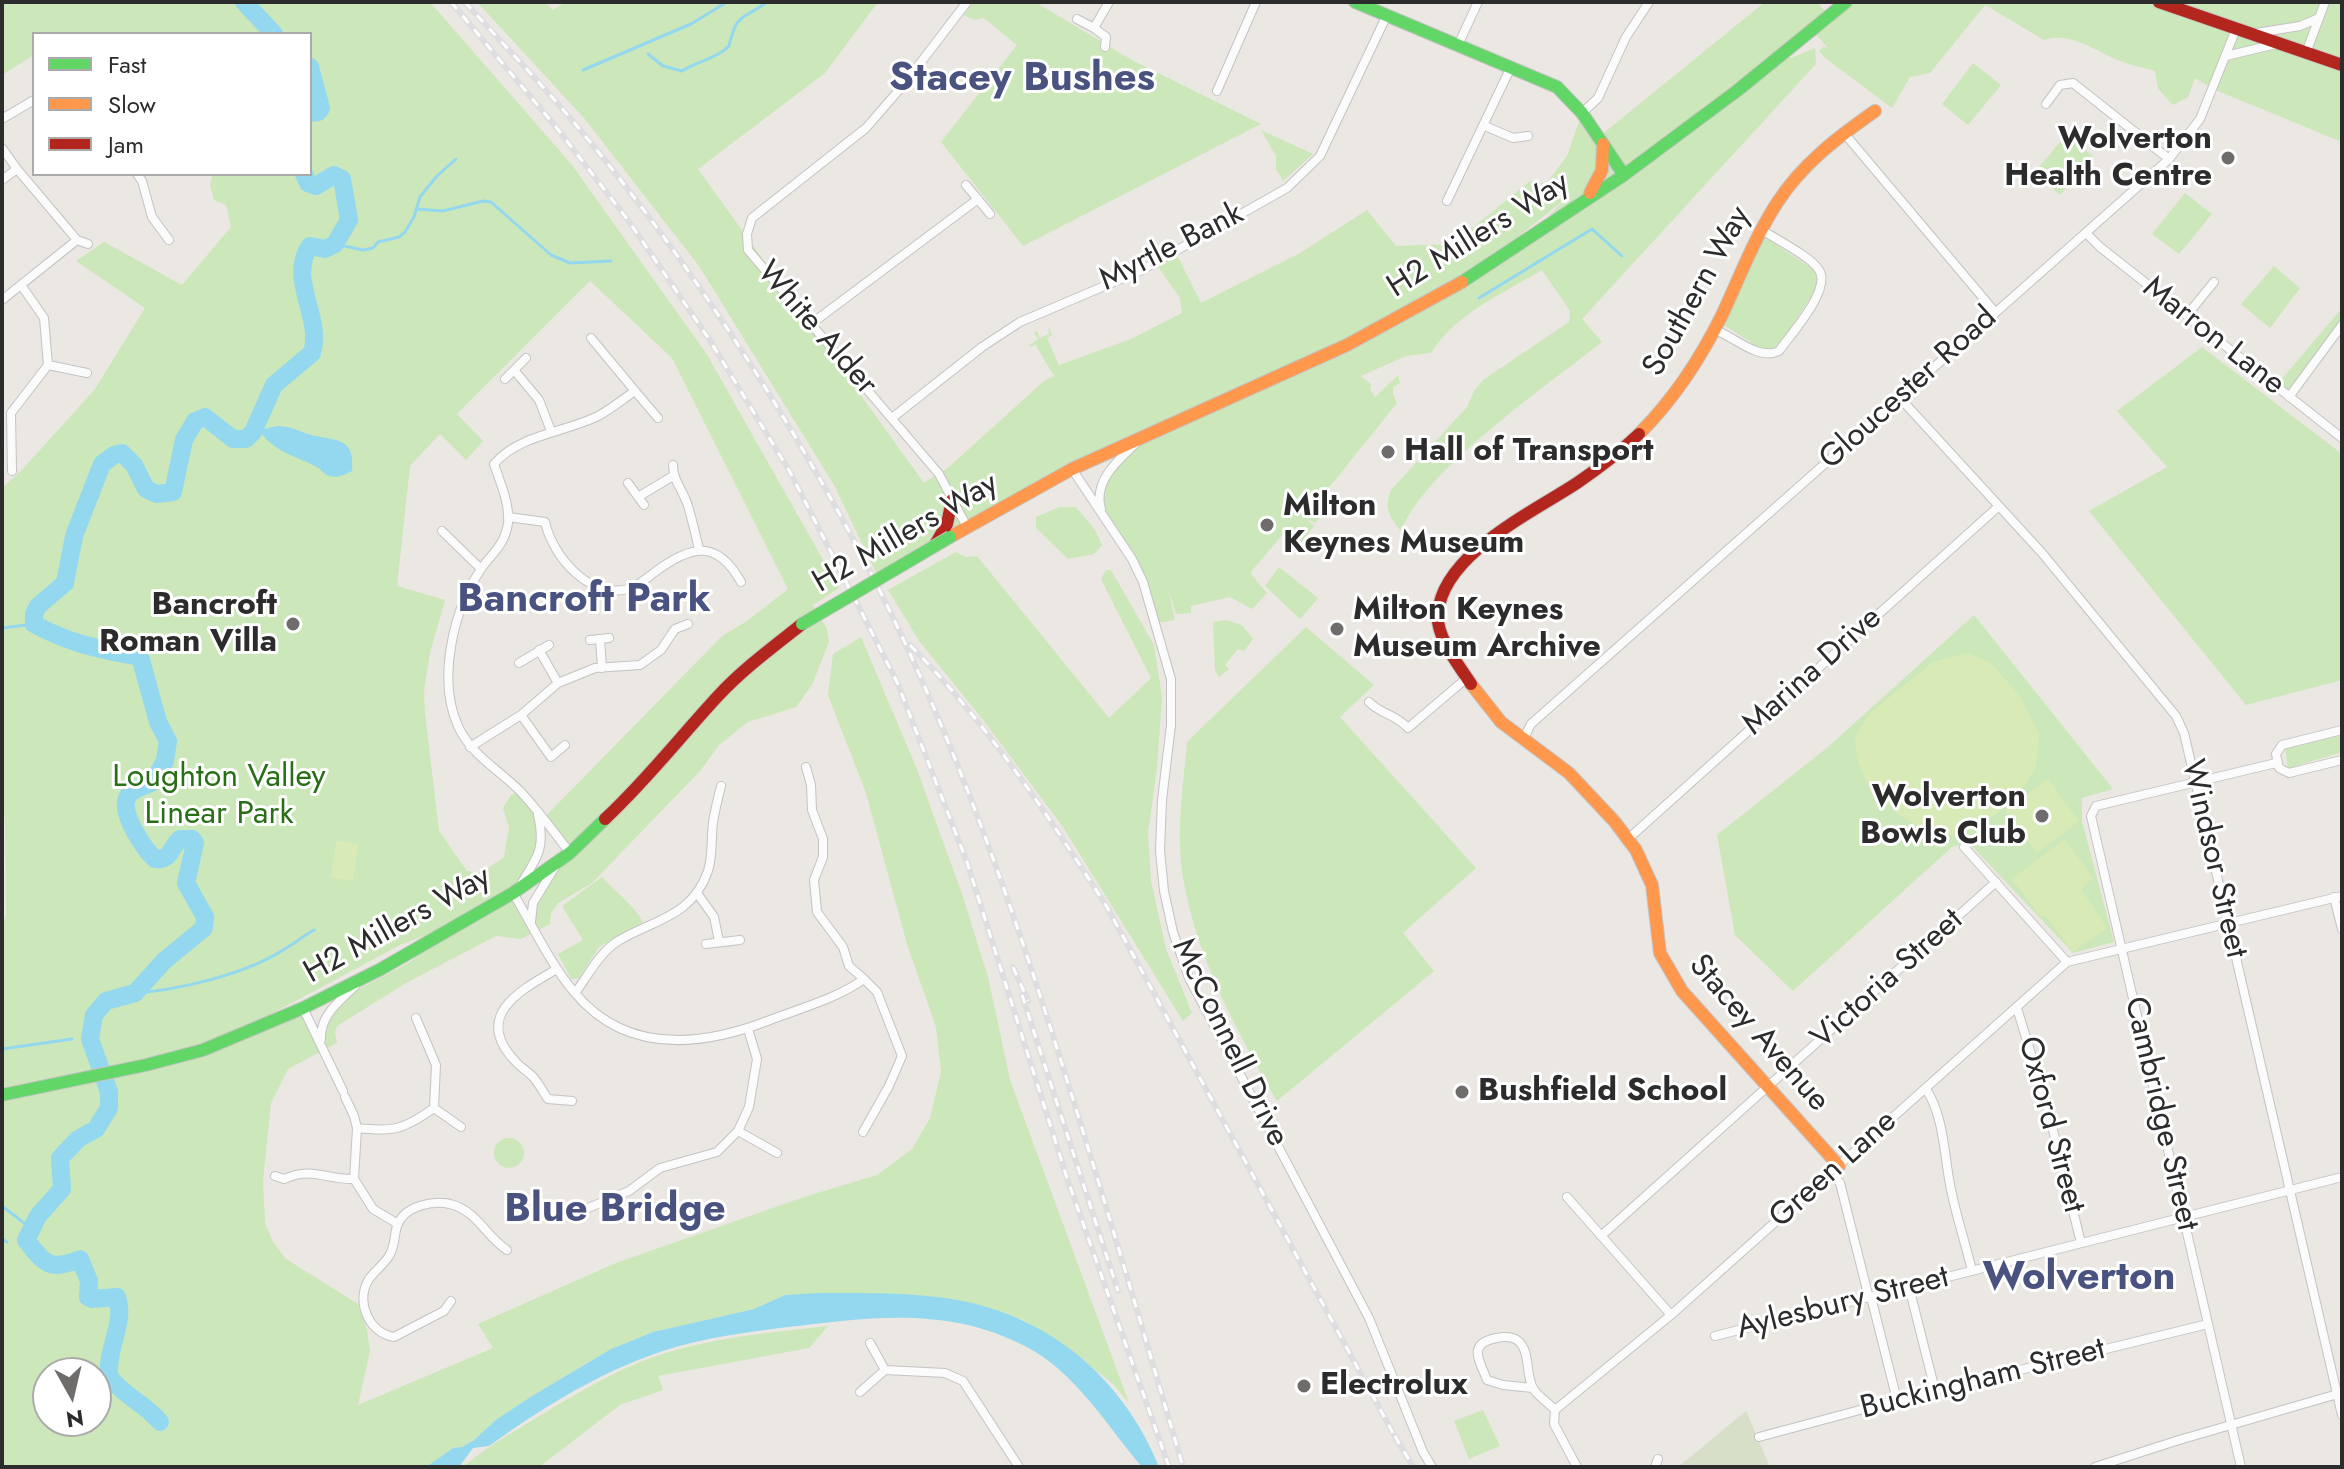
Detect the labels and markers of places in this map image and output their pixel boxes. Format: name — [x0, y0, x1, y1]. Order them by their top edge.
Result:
place label: Wolverton Health Centre — [2004, 121, 2212, 196]
marker: Wolverton Health Centre — [2219, 149, 2237, 167]
place label: Hall of Transport — [1404, 433, 1654, 471]
marker: Hall of Transport — [1379, 443, 1397, 461]
place label: Milton Keynes Museum — [1283, 488, 1524, 563]
marker: Milton Keynes Museum — [1258, 516, 1276, 534]
place label: Bancroft Roman Villa — [99, 587, 277, 662]
place label: Milton Keynes Museum Archive — [1353, 592, 1601, 667]
marker: Bancroft Roman Villa — [284, 615, 302, 633]
marker: Milton Keynes Museum Archive — [1328, 620, 1346, 638]
place label: Wolverton Bowls Club — [1860, 779, 2026, 854]
marker: Wolverton Bowls Club — [2033, 807, 2051, 825]
place label: Bushfield School — [1478, 1073, 1727, 1111]
marker: Bushfield School — [1453, 1083, 1471, 1101]
place label: Electrolux — [1320, 1367, 1468, 1405]
marker: Electrolux — [1295, 1377, 1313, 1395]

